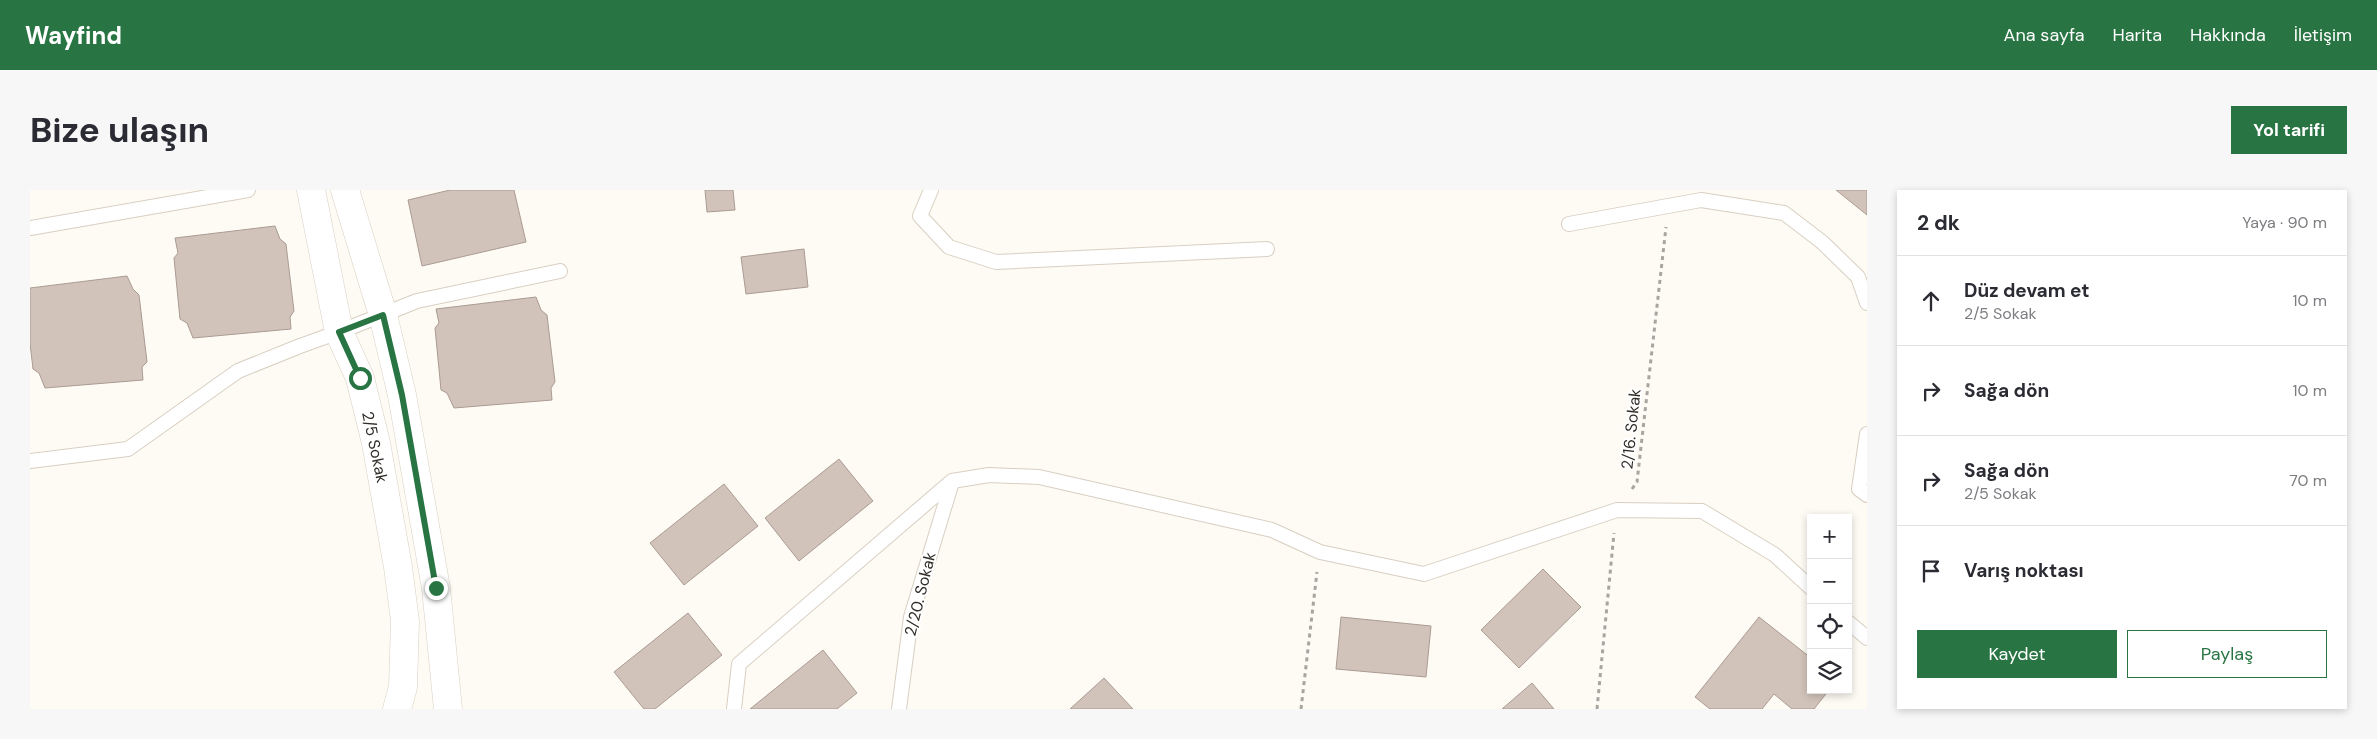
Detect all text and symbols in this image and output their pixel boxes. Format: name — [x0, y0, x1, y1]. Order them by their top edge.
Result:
text: Wayfind — [25, 20, 122, 51]
text: Ana sayfa — [2004, 23, 2084, 47]
text: Harita — [2112, 23, 2162, 47]
text: Hakkında — [2190, 23, 2266, 47]
text: İletişim — [2294, 23, 2352, 47]
button: Yol tarifi — [2231, 106, 2347, 154]
text: Bize ulaşın — [30, 107, 209, 153]
text: 2 dk — [1917, 209, 1960, 237]
text: Yaya · 90 m — [2242, 212, 2327, 233]
text: Düz devam et — [1964, 278, 2090, 303]
icon: ahead — [1917, 287, 1945, 315]
text: 10 m — [2293, 290, 2327, 311]
text: 2/5 Sokak — [1964, 303, 2037, 324]
route start — [349, 367, 372, 390]
icon: right — [1917, 377, 1945, 405]
text: Sağa dön — [1964, 378, 2049, 403]
text: 10 m — [2293, 380, 2327, 401]
street label: 2/16. Sokak — [1616, 388, 1646, 470]
street label: 2/5 Sokak — [357, 409, 393, 485]
text: Sağa dön — [1964, 458, 2049, 483]
icon: right — [1917, 467, 1945, 495]
text: 70 m — [2289, 470, 2327, 491]
text: 2/5 Sokak — [1964, 483, 2037, 504]
map controls — [1807, 514, 1852, 694]
button: + — [1807, 514, 1852, 559]
street label: 2/20. Sokak — [899, 550, 941, 638]
icon: arrive — [1917, 557, 1945, 585]
text: Varış noktası — [1964, 558, 2084, 583]
button: − — [1807, 559, 1852, 604]
route end — [425, 577, 448, 600]
button: locate — [1807, 604, 1852, 649]
button: Kaydet — [1917, 630, 2117, 678]
button: Paylaş — [2127, 630, 2327, 678]
button: layers — [1807, 649, 1852, 694]

